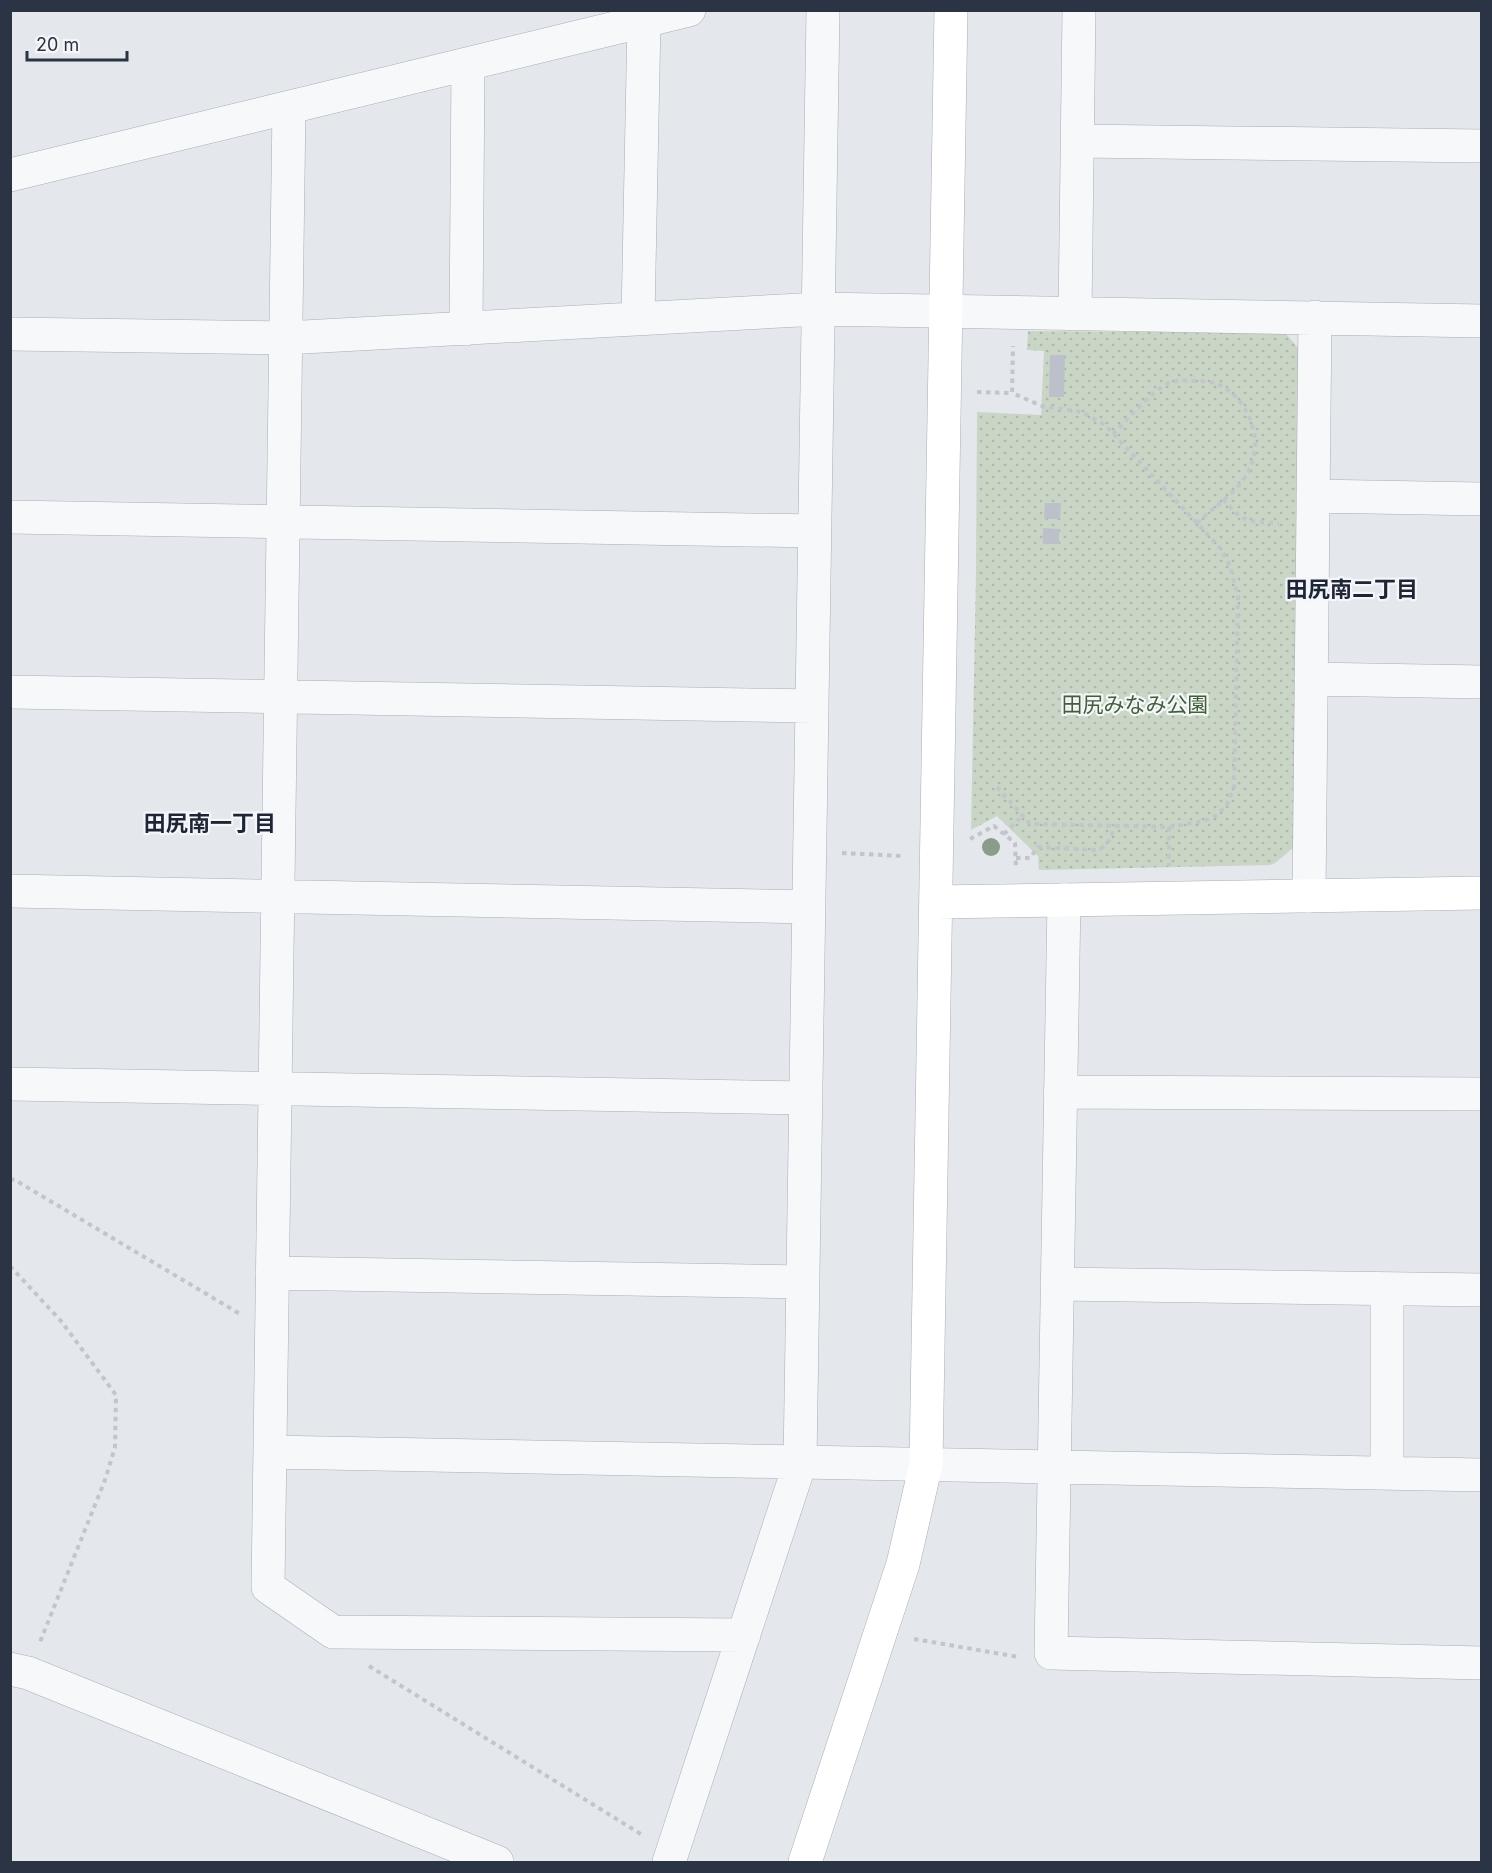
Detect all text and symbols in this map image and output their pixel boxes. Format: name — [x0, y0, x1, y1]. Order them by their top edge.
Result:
scale bar — [27, 24, 128, 62]
text: 20 m — [36, 34, 79, 55]
district label: 田尻南二丁目 — [1286, 576, 1418, 602]
park label: 田尻みなみ公園 — [1062, 692, 1209, 717]
district label: 田尻南一丁目 — [144, 810, 276, 836]

